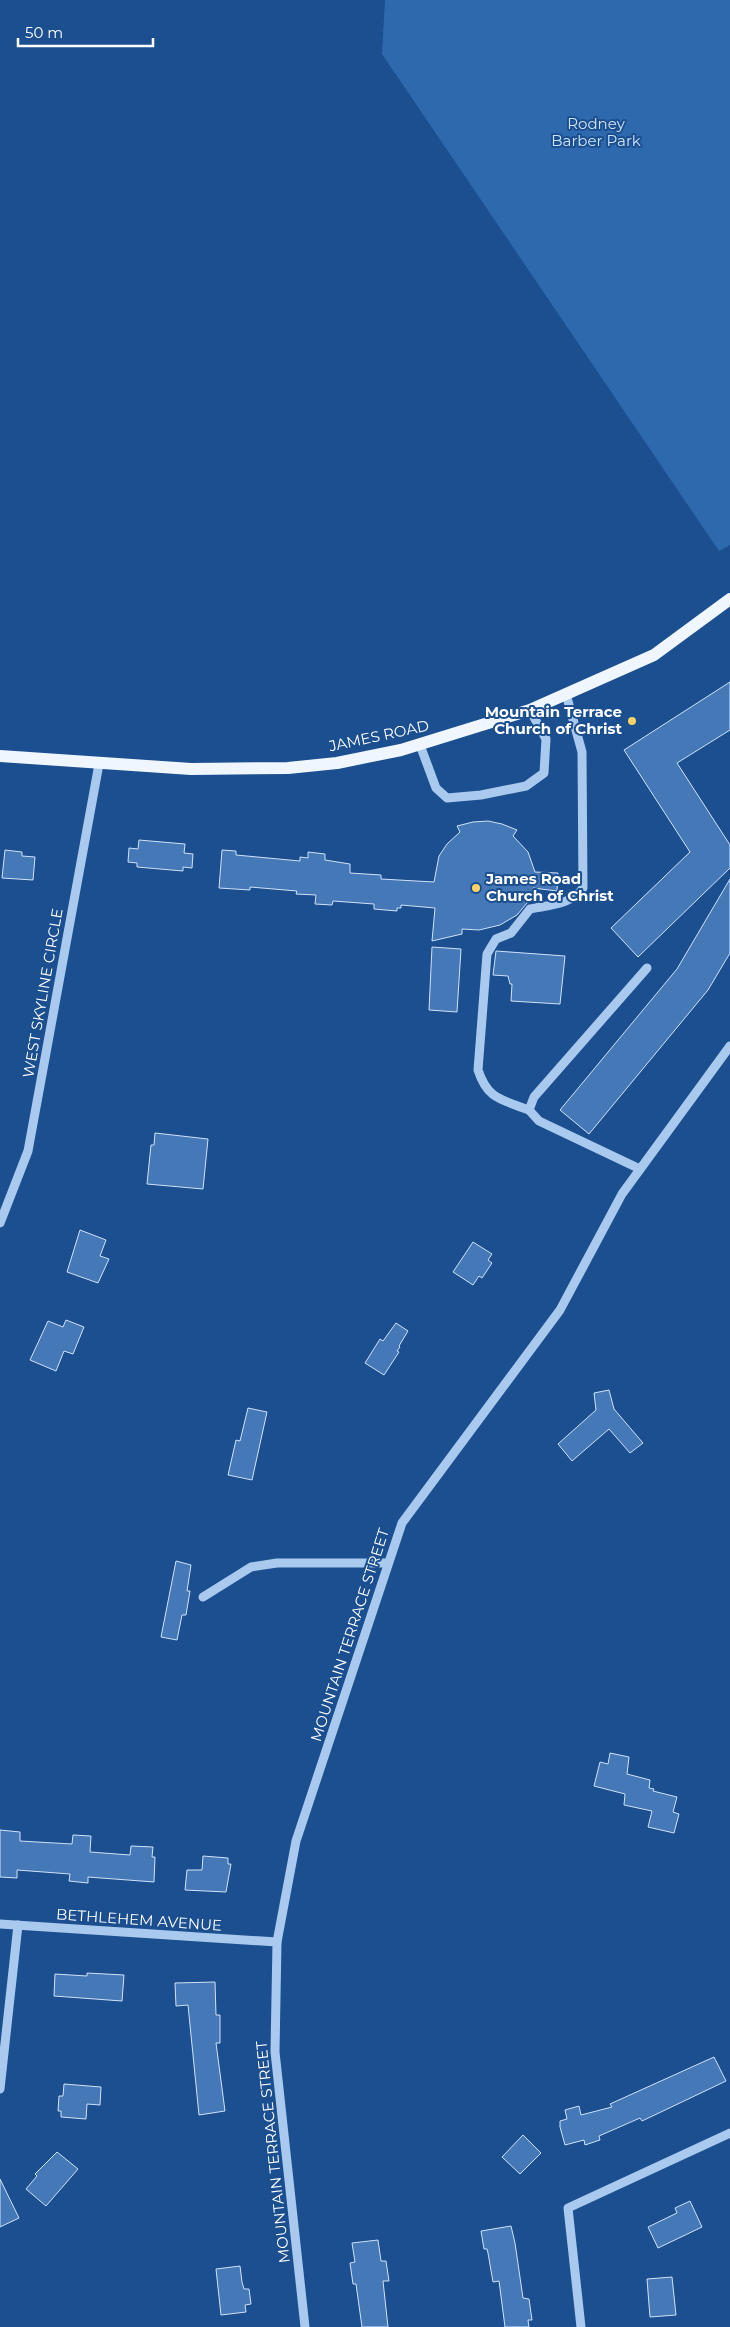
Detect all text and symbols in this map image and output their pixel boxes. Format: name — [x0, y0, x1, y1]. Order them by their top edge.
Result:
scale bar — [18, 15, 152, 47]
text: 50 m — [25, 23, 63, 42]
park label: Rodney Barber Park — [551, 114, 641, 150]
place label: Mountain Terrace Church of Christ — [485, 702, 622, 738]
marker: Mountain Terrace Church of Christ — [626, 715, 638, 727]
street label: JAMES ROAD — [326, 716, 431, 756]
place label: James Road Church of Christ — [485, 869, 614, 905]
marker: James Road Church of Christ — [470, 882, 482, 894]
street label: WEST SKYLINE CIRCLE — [18, 907, 67, 1079]
street label: MOUNTAIN TERRACE STREET — [306, 1525, 393, 1744]
street label: BETHLEHEM AVENUE — [56, 1904, 223, 1935]
street label: MOUNTAIN TERRACE STREET — [251, 2040, 294, 2264]

